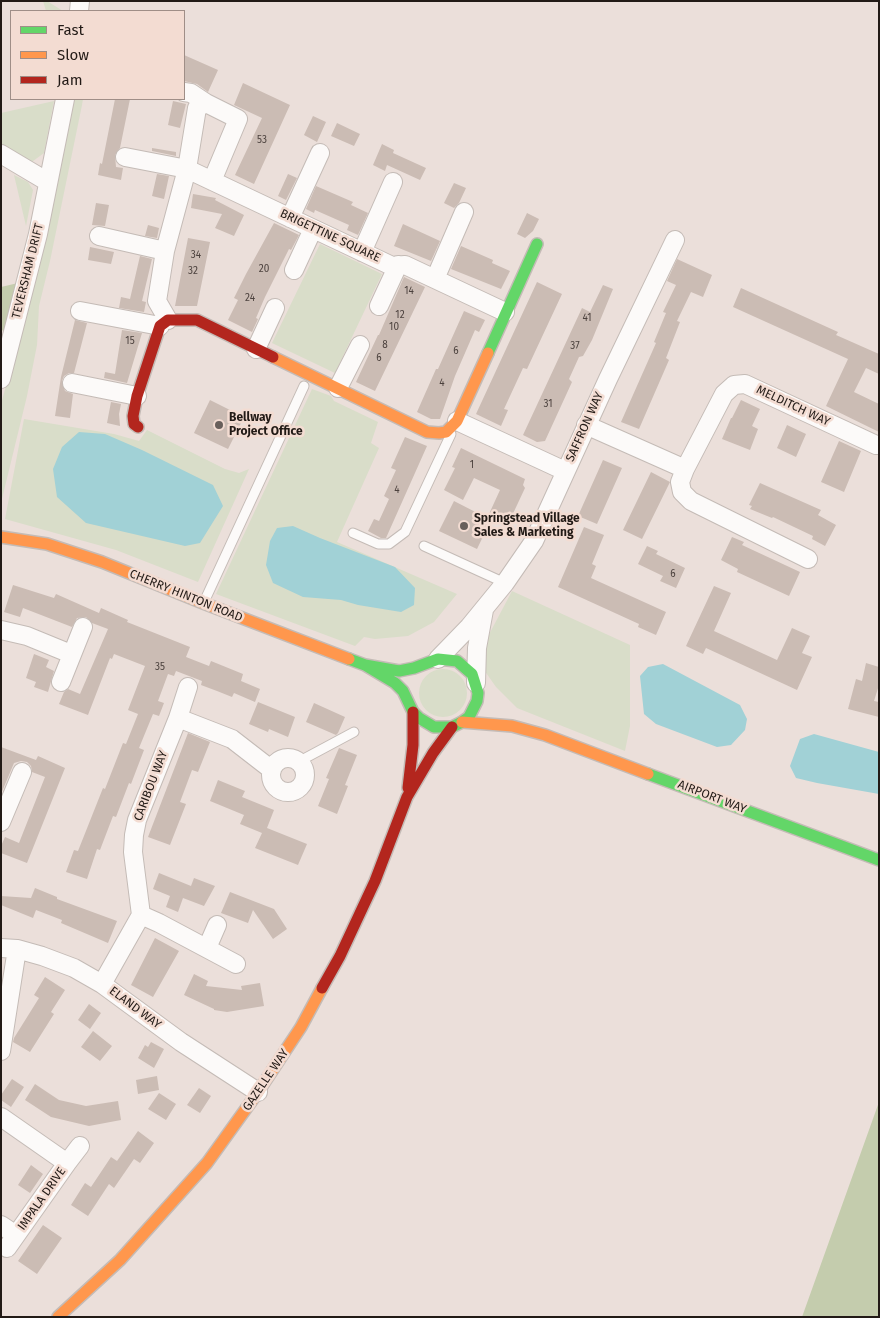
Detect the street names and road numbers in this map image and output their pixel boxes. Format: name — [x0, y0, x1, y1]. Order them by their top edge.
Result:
street label: BRIGETTINE SQUARE — [278, 206, 382, 266]
street label: TEVERSHAM DRIFT — [9, 222, 47, 320]
street label: MELDITCH WAY — [754, 383, 832, 429]
street label: SAFFRON WAY — [563, 390, 607, 464]
street label: CHERRY HINTON ROAD — [127, 567, 245, 625]
street label: CARIBOU WAY — [131, 749, 171, 823]
street label: AIRPORT WAY — [676, 777, 748, 817]
street label: ELAND WAY — [106, 984, 164, 1032]
street label: GAZELLE WAY — [240, 1046, 292, 1114]
street label: IMPALA DRIVE — [15, 1165, 69, 1233]

